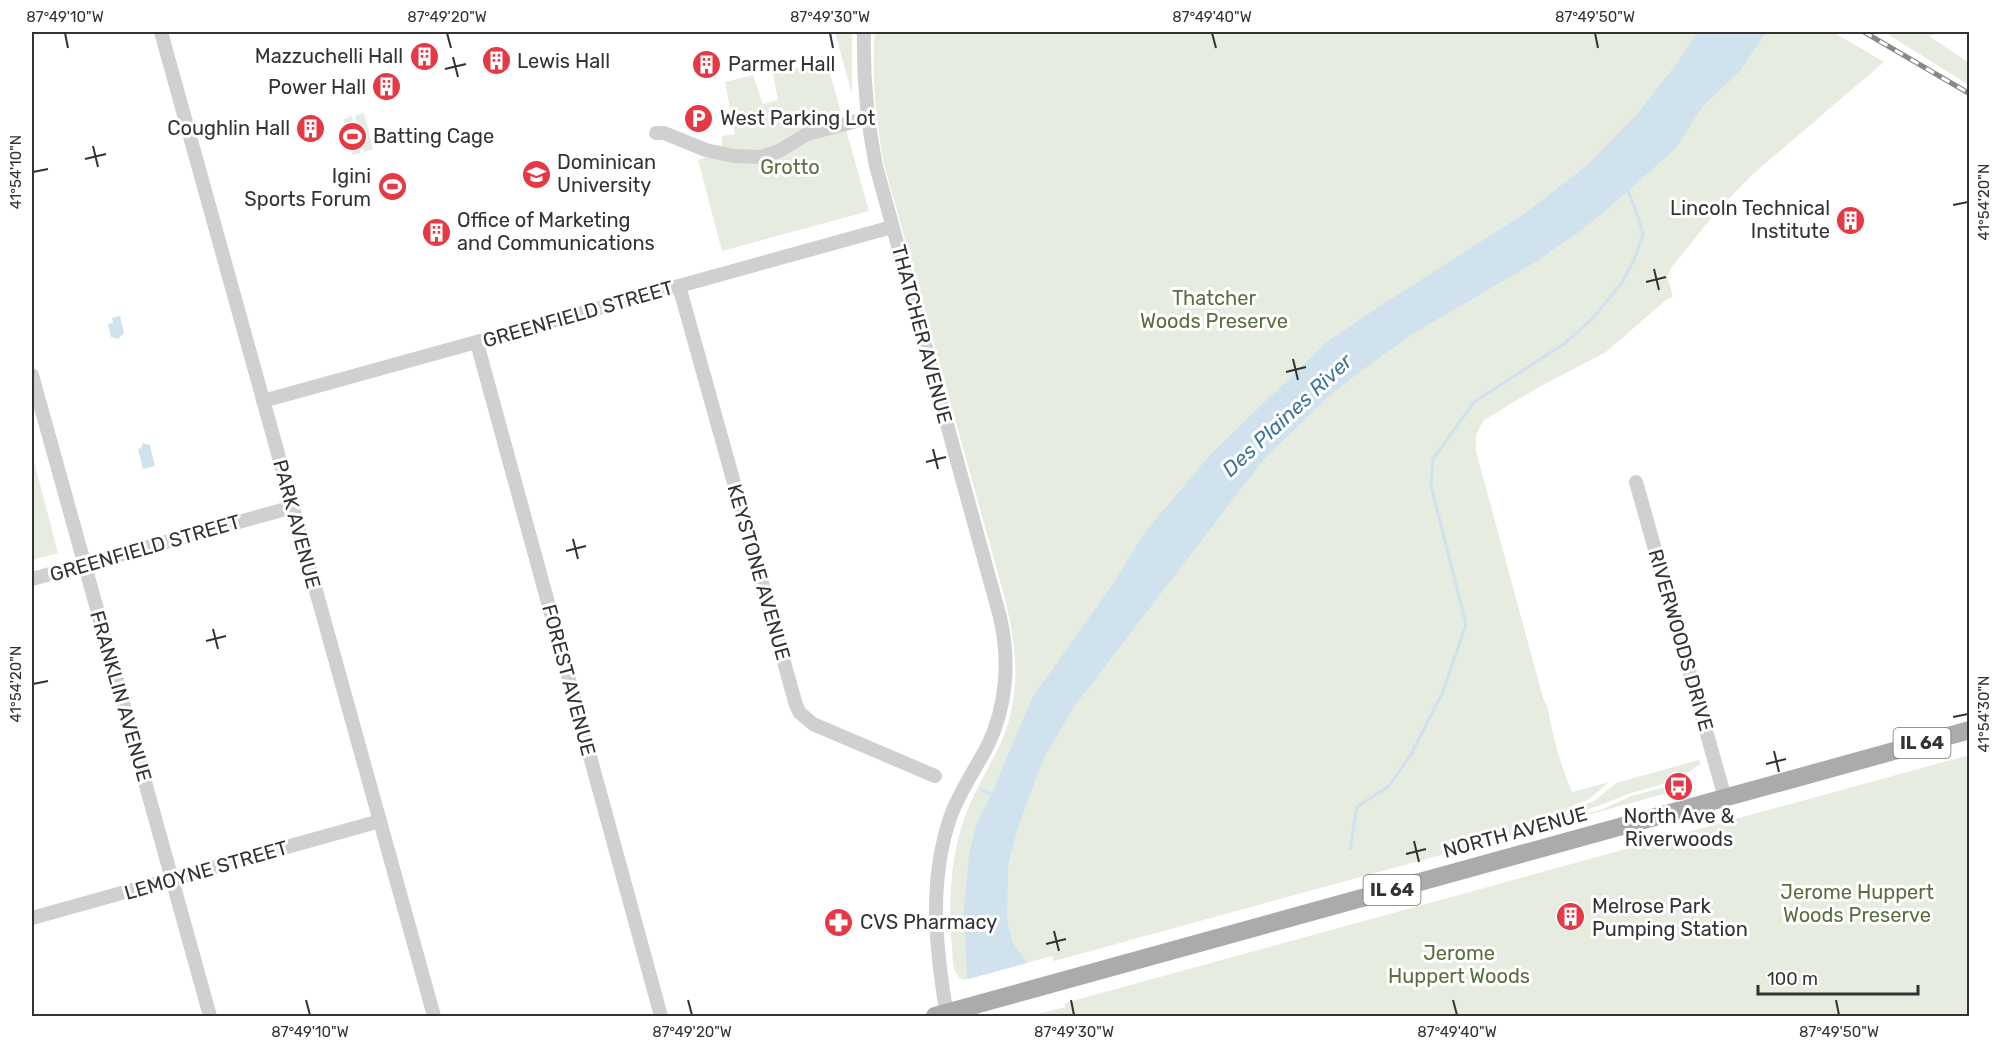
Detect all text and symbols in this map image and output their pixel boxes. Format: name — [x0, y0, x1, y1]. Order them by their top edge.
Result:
text: 87°49'10"W — [26, 8, 104, 26]
text: 87°49'20"W — [407, 8, 487, 26]
text: 87°49'30"W — [790, 8, 870, 26]
text: 87°49'40"W — [1172, 8, 1252, 26]
text: 87°49'50"W — [1555, 8, 1635, 26]
building icon: Mazzuchelli Hall — [408, 40, 440, 72]
place label: Mazzuchelli Hall — [255, 44, 403, 68]
building icon: Lewis Hall — [480, 45, 512, 77]
building icon: Parmer Hall — [691, 48, 723, 80]
place label: Lewis Hall — [517, 49, 610, 73]
place label: Parmer Hall — [728, 52, 835, 76]
building icon: Power Hall — [371, 71, 403, 103]
place label: Power Hall — [268, 75, 366, 99]
parking icon: West Parking Lot — [683, 102, 715, 134]
place label: West Parking Lot — [720, 106, 876, 130]
building icon: Coughlin Hall — [295, 112, 327, 144]
place label: Coughlin Hall — [167, 116, 290, 140]
sports icon: Batting Cage — [336, 120, 368, 152]
place label: Batting Cage — [373, 124, 494, 148]
text: 41°54'10"N — [7, 135, 25, 209]
place label: Dominican University — [557, 150, 656, 197]
park label: Grotto — [760, 155, 820, 179]
school or university icon: Dominican University — [520, 158, 552, 190]
place label: Igini Sports Forum — [244, 164, 371, 211]
text: 41°54'20"N — [1975, 164, 1993, 240]
sports icon: Igini Sports Forum — [376, 171, 408, 203]
place label: Lincoln Technical Institute — [1670, 196, 1830, 243]
building icon: Lincoln Technical Institute — [1835, 204, 1867, 236]
place label: Office of Marketing and Communications — [457, 208, 655, 255]
building icon: Office of Marketing and Communications — [420, 216, 452, 248]
street label: THATCHER AVENUE — [887, 242, 957, 426]
street label: GREENFIELD STREET — [480, 275, 676, 353]
park label: Thatcher Woods Preserve — [1140, 286, 1288, 333]
water label: Des Plaines River — [1217, 348, 1358, 482]
street label: PARK AVENUE — [268, 457, 326, 591]
street label: KEYSTONE AVENUE — [722, 481, 796, 663]
street label: GREENFIELD STREET — [47, 509, 243, 587]
street label: RIVERWOODS DRIVE — [1644, 546, 1718, 734]
street label: FOREST AVENUE — [537, 602, 601, 758]
street label: FRANKLIN AVENUE — [85, 608, 157, 784]
text: 41°54'20"N — [7, 646, 25, 722]
text: 41°54'30"N — [1975, 676, 1993, 752]
road number: IL 64 — [1894, 728, 1950, 758]
bus stop icon: North Ave & Riverwoods — [1663, 770, 1695, 802]
street label: NORTH AVENUE — [1440, 801, 1590, 863]
place label: North Ave & Riverwoods — [1624, 804, 1735, 851]
street label: LEMOYNE STREET — [122, 835, 291, 905]
road number: IL 64 — [1364, 875, 1420, 905]
park label: Jerome Huppert Woods Preserve — [1780, 880, 1934, 927]
place label: Melrose Park Pumping Station — [1592, 894, 1748, 941]
building icon: Melrose Park Pumping Station — [1555, 901, 1587, 933]
pharmacy icon: CVS Pharmacy — [823, 906, 855, 938]
place label: CVS Pharmacy — [860, 910, 997, 934]
park label: Jerome Huppert Woods — [1388, 941, 1530, 988]
scale bar — [1758, 958, 1918, 996]
text: 100 m — [1767, 968, 1818, 990]
text: 87°49'10"W — [271, 1023, 349, 1041]
text: 87°49'20"W — [652, 1023, 732, 1041]
text: 87°49'30"W — [1034, 1023, 1114, 1041]
text: 87°49'40"W — [1417, 1023, 1497, 1041]
text: 87°49'50"W — [1799, 1023, 1879, 1041]

